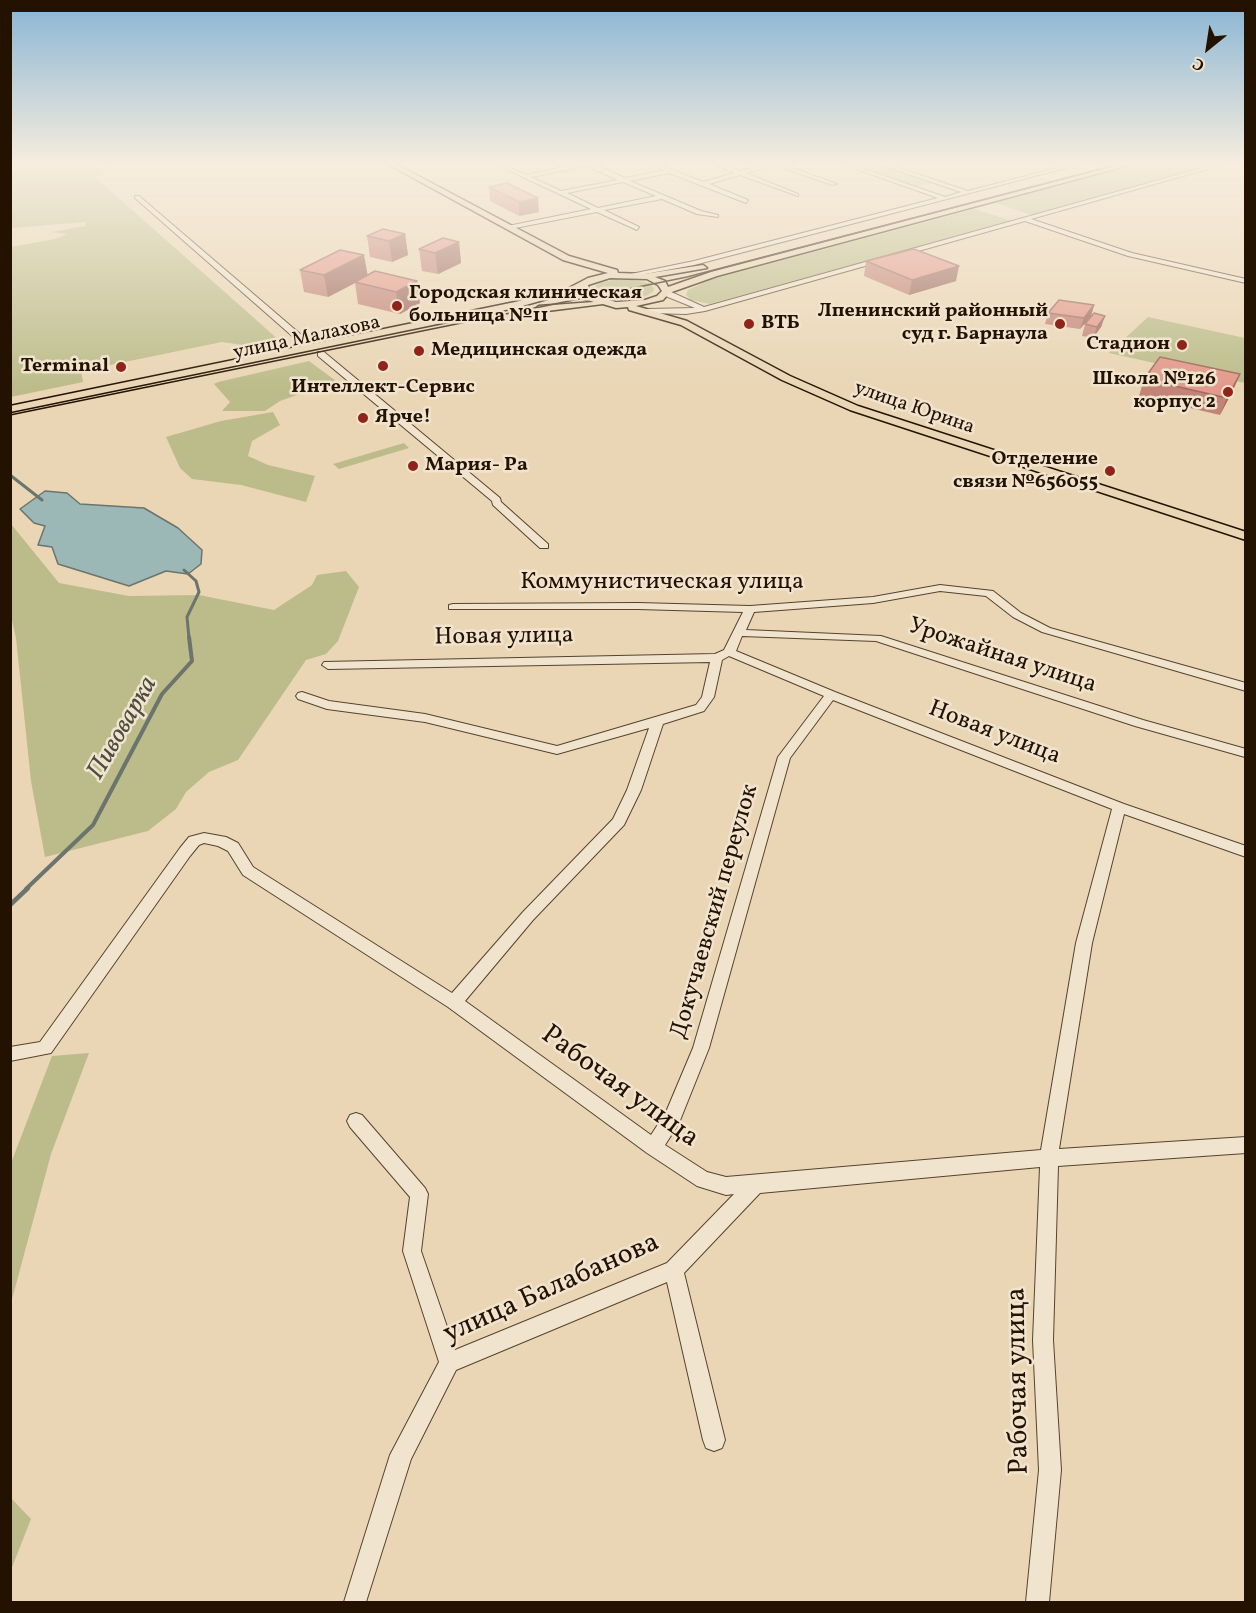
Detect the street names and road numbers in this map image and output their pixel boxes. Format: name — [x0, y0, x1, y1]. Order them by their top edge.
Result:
street label: улица Малахова — [231, 312, 383, 366]
street label: улица Юрина — [851, 377, 977, 441]
street label: Коммунистическая улица — [520, 570, 804, 598]
street label: Урожайная улица — [904, 613, 1100, 701]
street label: Новая улица — [434, 622, 574, 654]
street label: Новая улица — [924, 696, 1064, 772]
street label: Докучаевский переулок — [666, 782, 766, 1042]
street label: Рабочая улица — [533, 1019, 705, 1157]
street label: улица Балабанова — [439, 1227, 665, 1353]
street label: Рабочая улица — [1002, 1287, 1038, 1475]

